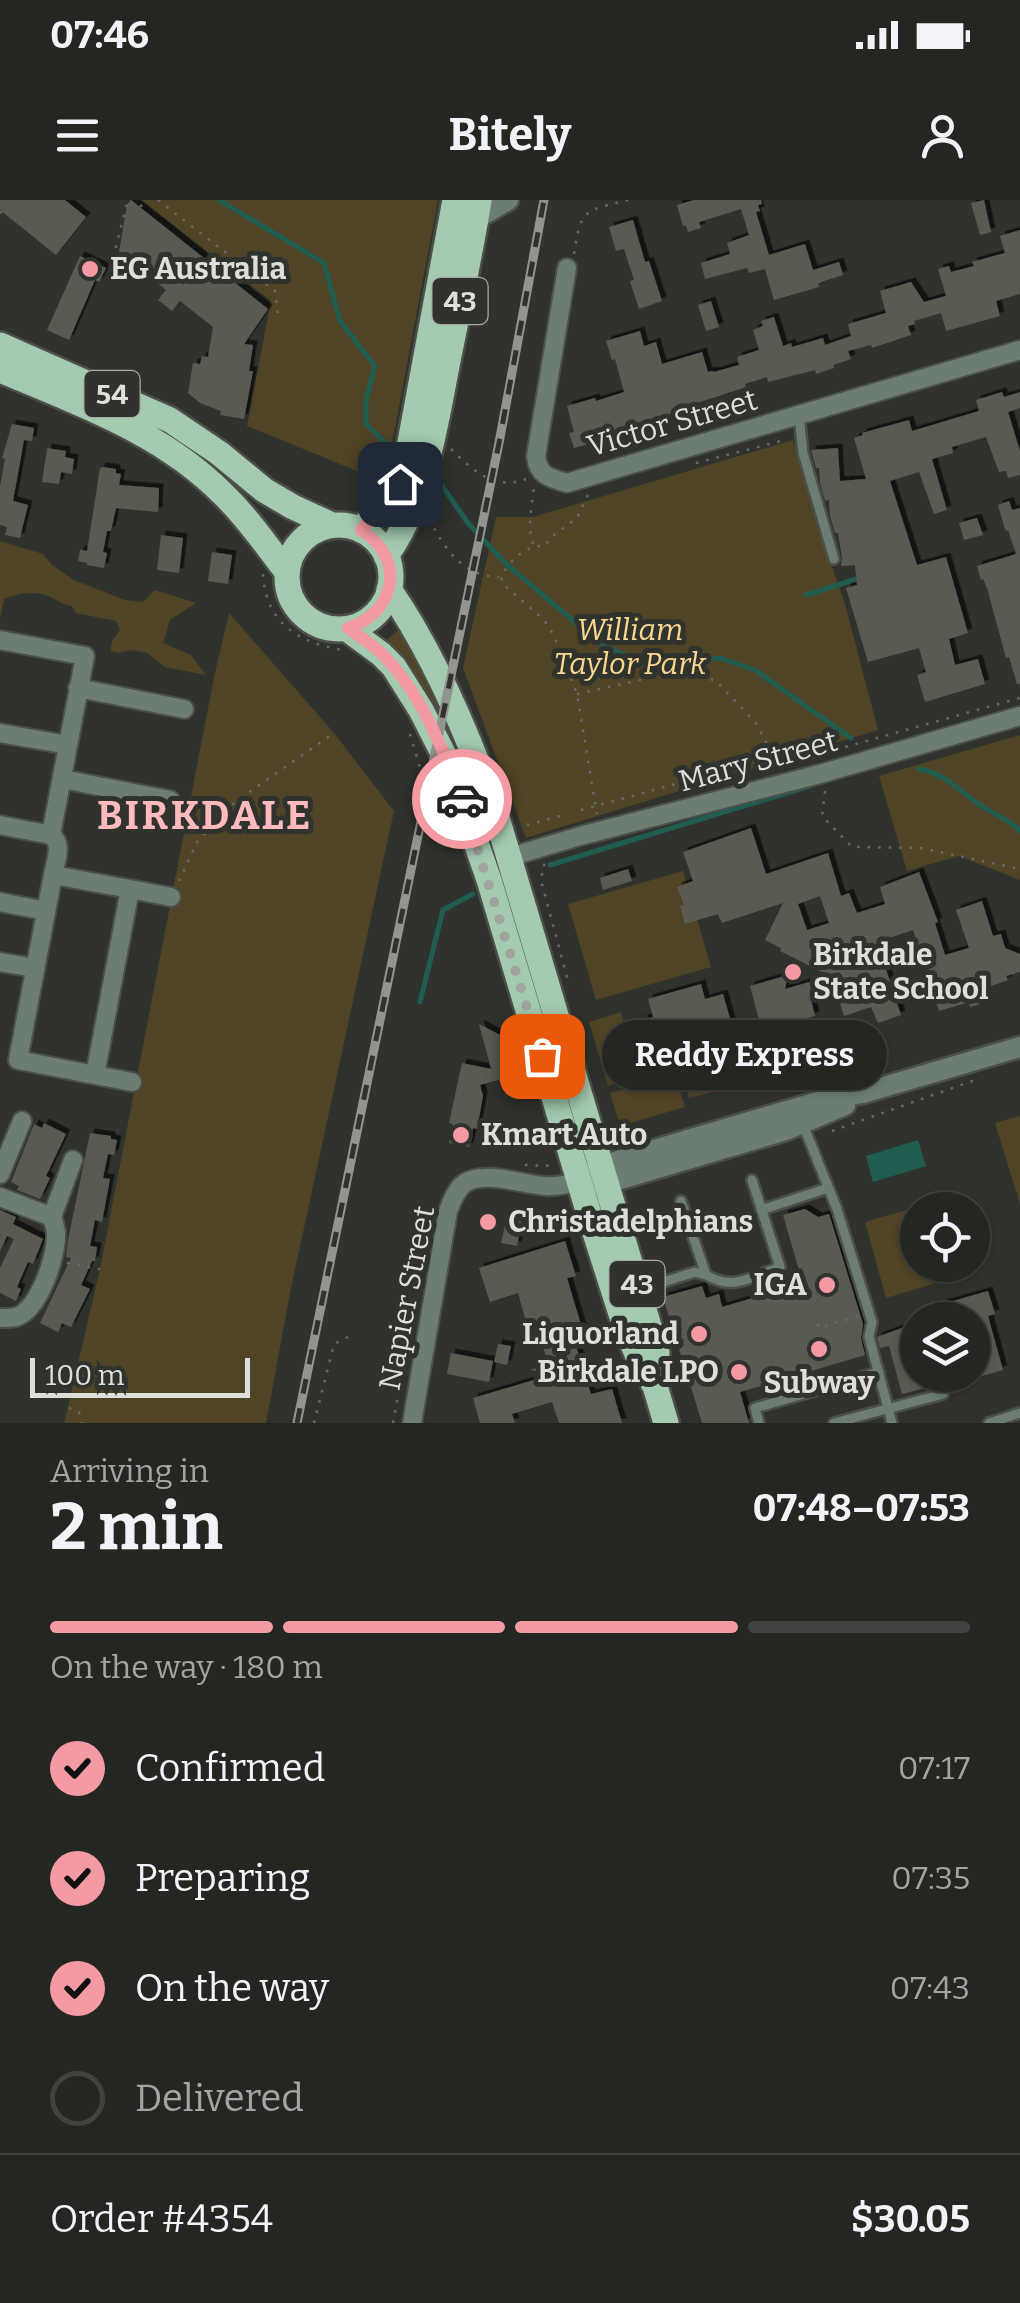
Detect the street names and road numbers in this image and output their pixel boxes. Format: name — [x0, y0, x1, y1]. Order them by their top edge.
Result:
road number: 43 — [432, 278, 488, 324]
road number: 54 — [84, 371, 140, 417]
street label: Victor Street — [583, 382, 761, 464]
street label: Mary Street — [675, 723, 841, 799]
street label: Napier Street — [372, 1203, 443, 1393]
road number: 43 — [610, 1261, 664, 1307]

